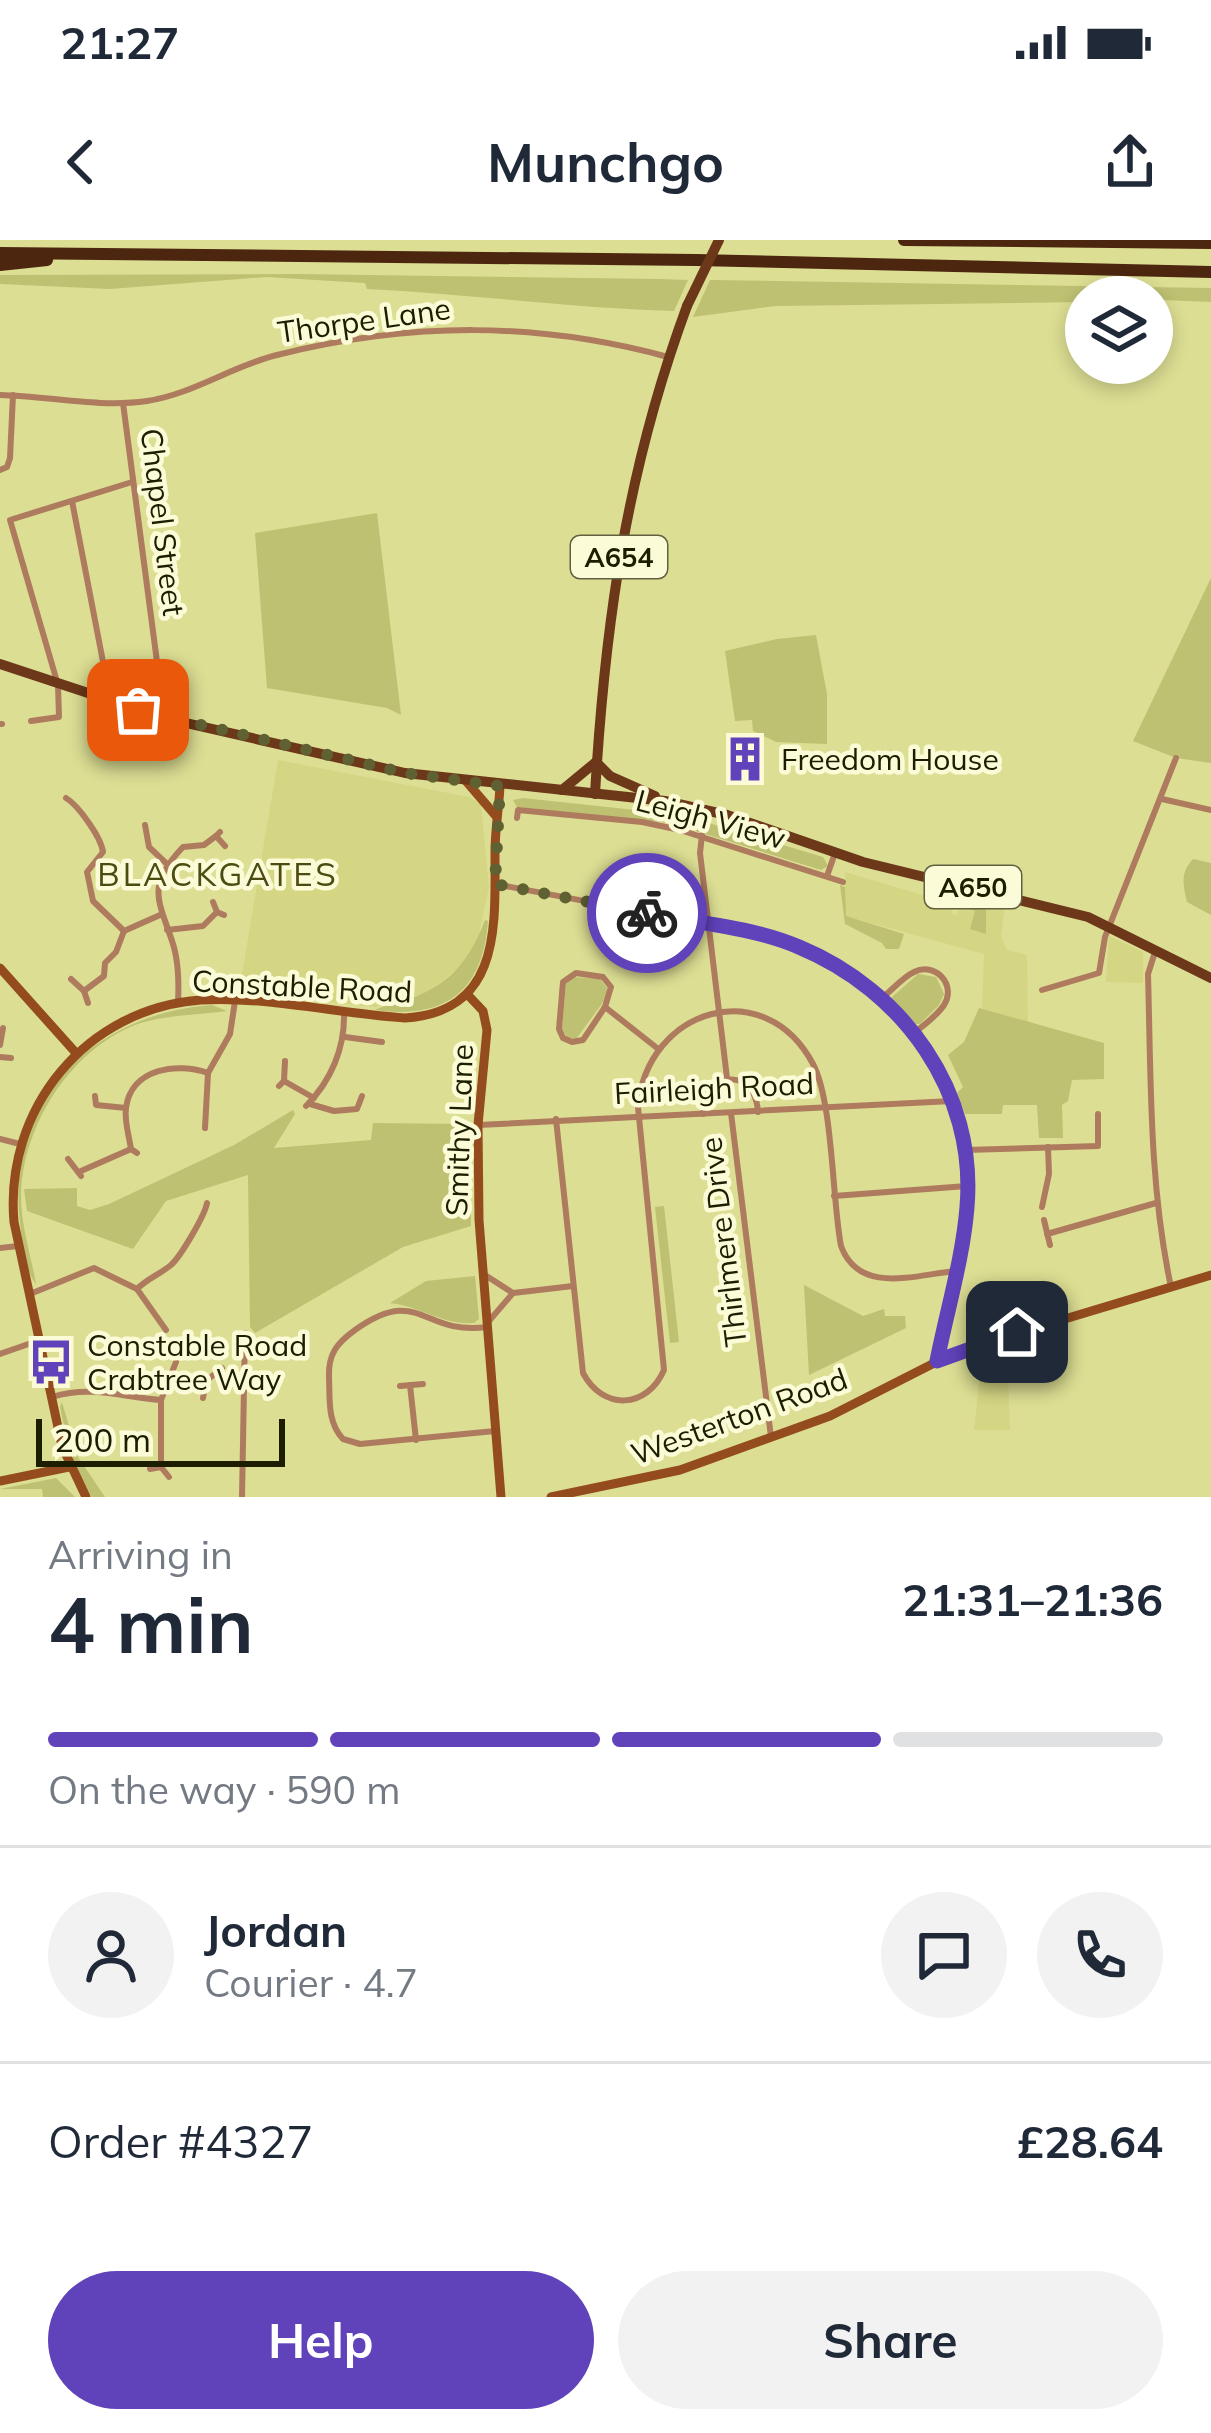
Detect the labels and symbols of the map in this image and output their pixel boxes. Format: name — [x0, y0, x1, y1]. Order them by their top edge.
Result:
street label: Thorpe Lane — [275, 289, 453, 351]
street label: Chapel Street — [133, 426, 193, 618]
road number: A654 — [571, 536, 667, 578]
pin — [87, 659, 189, 761]
building icon: Freedom House — [720, 734, 770, 784]
place label: Freedom House — [781, 740, 999, 778]
street label: Leigh View — [632, 781, 790, 857]
district label: BLACKGATES — [97, 853, 339, 894]
courier — [587, 853, 707, 973]
road number: A650 — [925, 866, 1021, 908]
street label: Constable Road — [191, 961, 413, 1011]
street label: Smithy Lane — [437, 1043, 481, 1217]
street label: Fairleigh Road — [613, 1064, 815, 1112]
street label: Thirlmere Drive — [691, 1135, 755, 1349]
pin — [966, 1281, 1068, 1383]
place label: Constable Road Crabtree Way — [87, 1326, 307, 1398]
bus stop icon: Constable Road Crabtree Way — [26, 1337, 76, 1387]
street label: Westerton Road — [626, 1359, 852, 1473]
scale bar — [36, 1413, 285, 1466]

